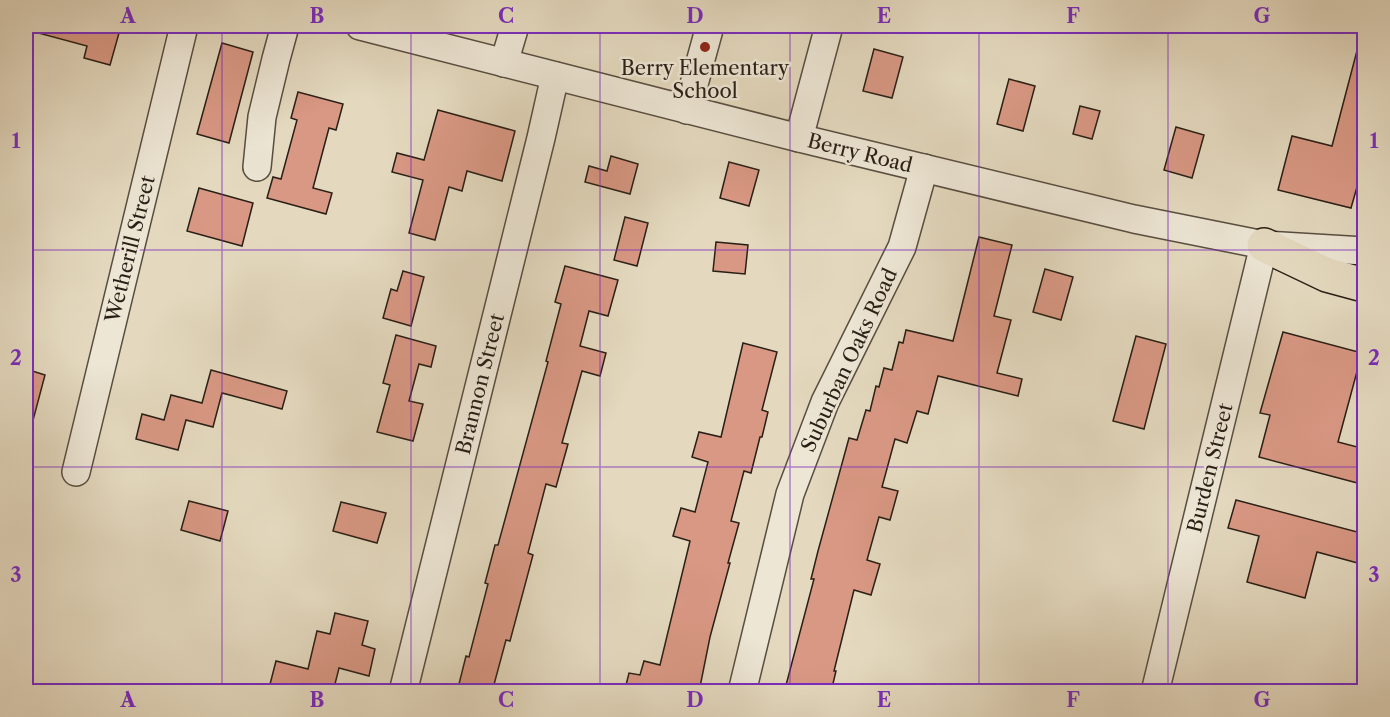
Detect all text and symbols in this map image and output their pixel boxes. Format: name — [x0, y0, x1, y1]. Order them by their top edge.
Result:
text: A — [119, 4, 136, 28]
text: B — [310, 4, 325, 28]
text: C — [498, 4, 514, 28]
text: D — [686, 4, 704, 28]
text: E — [877, 4, 891, 28]
text: F — [1066, 4, 1080, 28]
text: G — [1254, 4, 1271, 28]
marker: Berry Elementary School — [698, 40, 712, 54]
place label: Berry Elementary School — [621, 56, 790, 103]
street label: Berry Road — [805, 128, 915, 178]
text: 1 — [12, 129, 21, 153]
text: 1 — [1370, 129, 1379, 153]
street label: Wetherill Street — [100, 173, 160, 326]
street label: Suburban Oaks Road — [796, 264, 902, 456]
street label: Brannon Street — [451, 311, 509, 457]
text: 2 — [10, 346, 22, 370]
text: 2 — [1368, 346, 1380, 370]
street label: Burden Street — [1182, 401, 1238, 535]
text: 3 — [10, 563, 22, 587]
text: 3 — [1368, 563, 1380, 587]
text: A — [119, 688, 136, 712]
text: B — [310, 688, 325, 712]
text: C — [498, 688, 514, 712]
text: D — [686, 688, 704, 712]
text: E — [877, 688, 891, 712]
text: F — [1066, 688, 1080, 712]
text: G — [1254, 688, 1271, 712]

